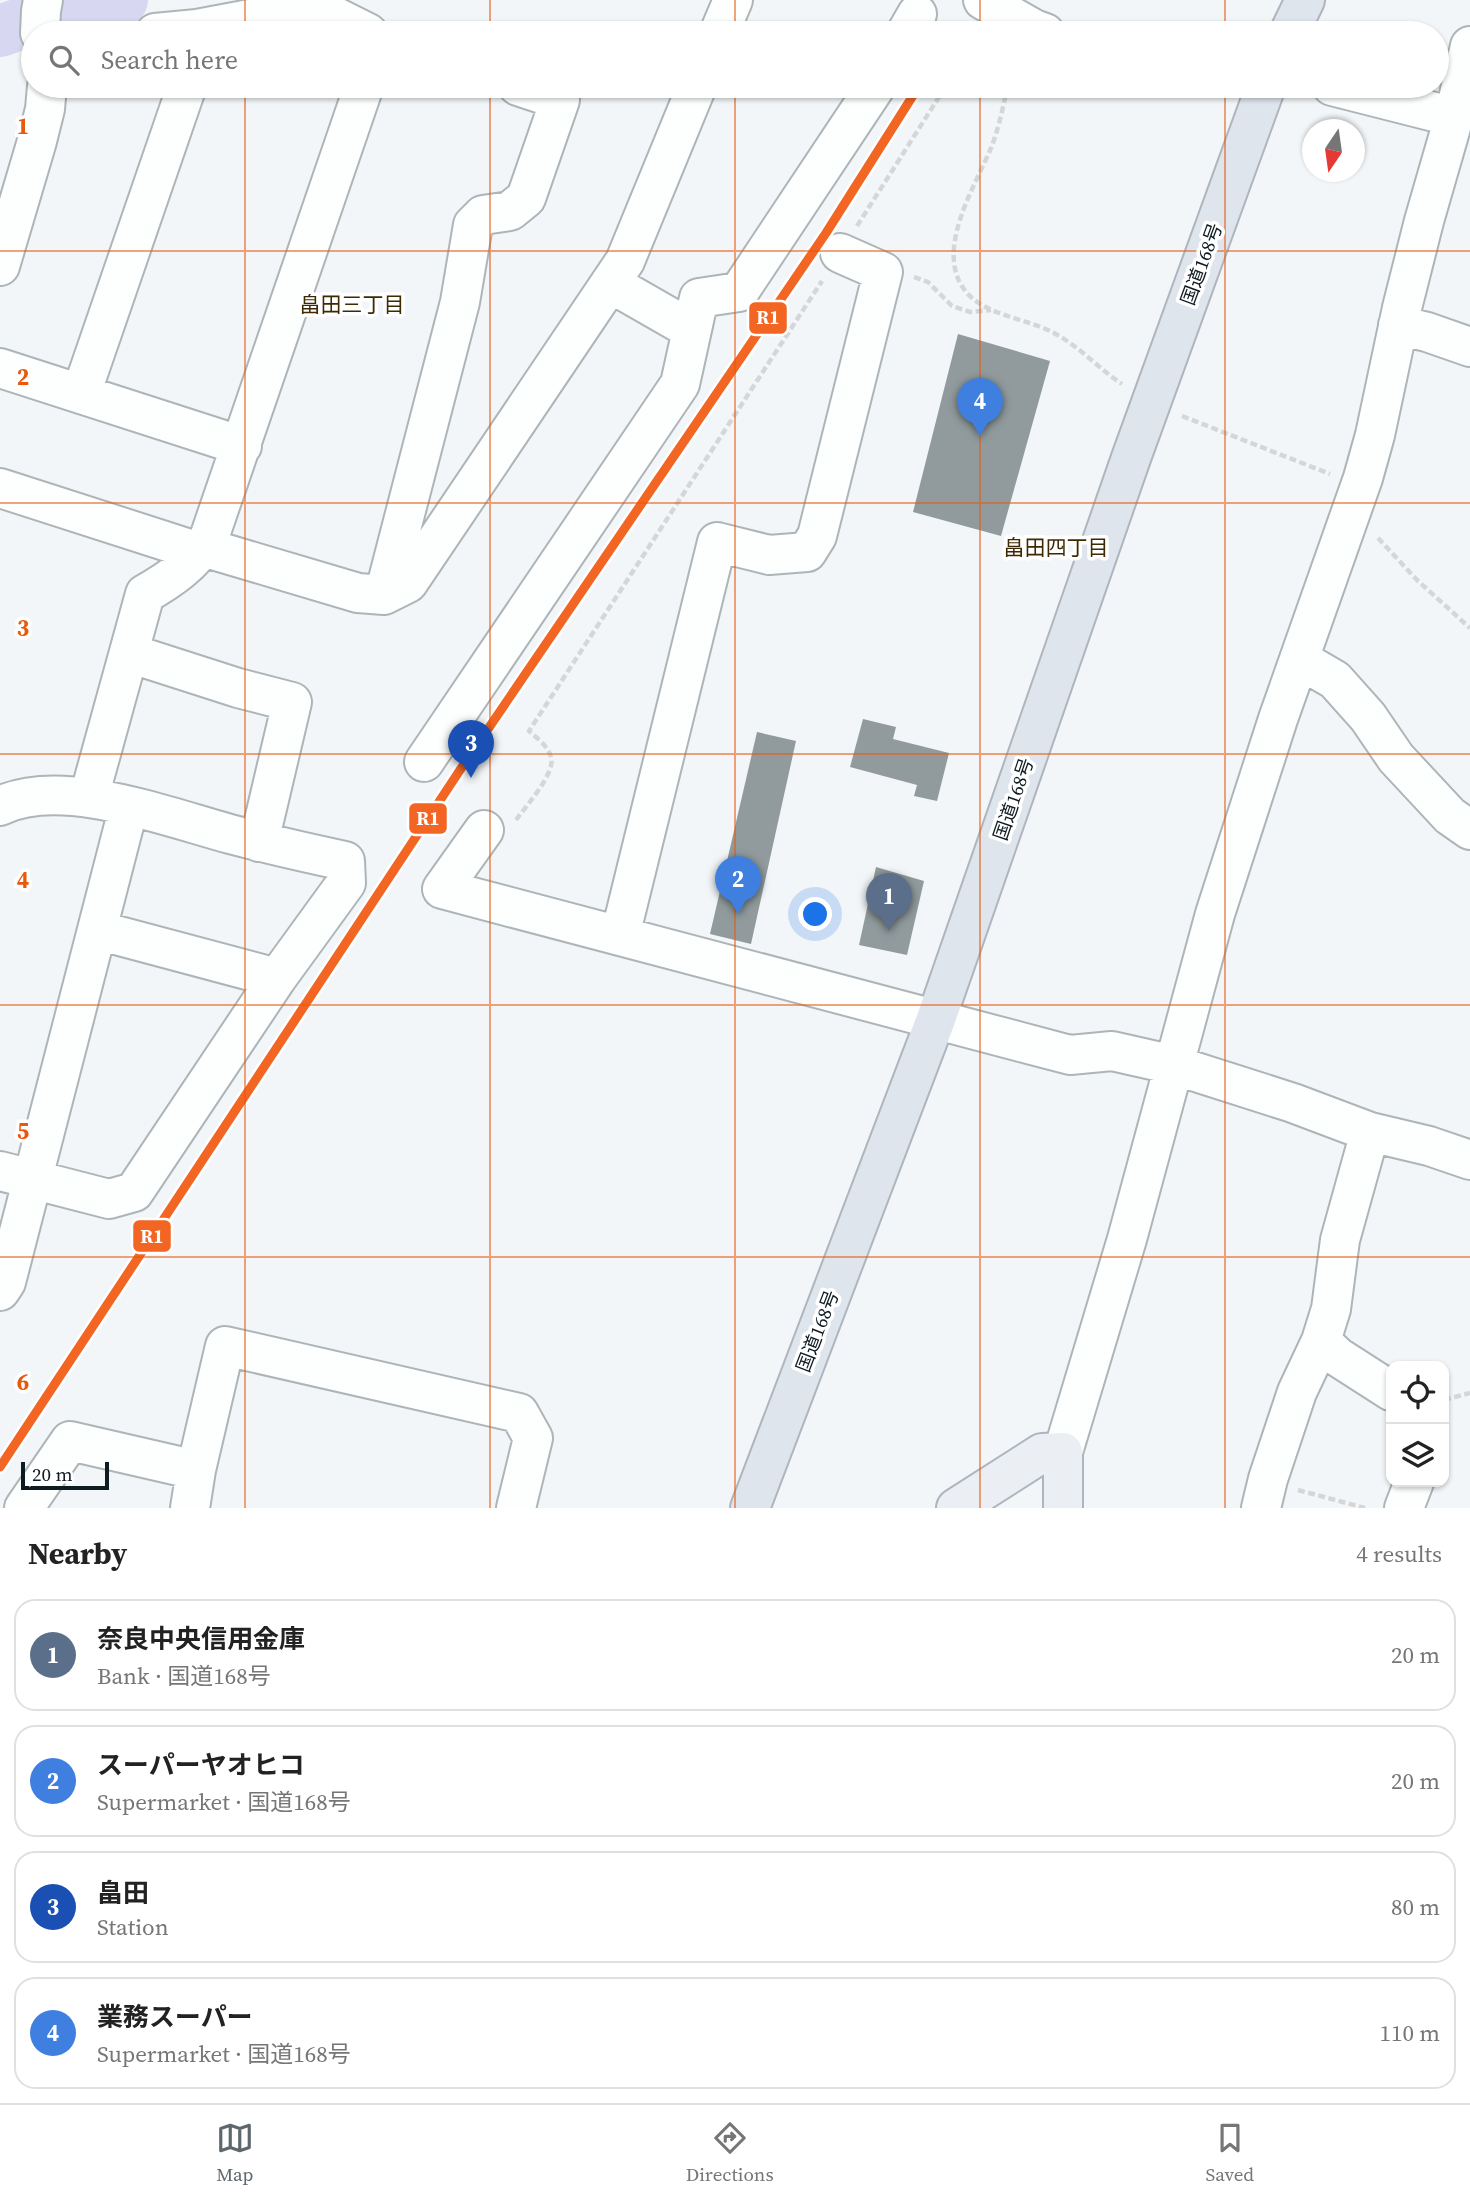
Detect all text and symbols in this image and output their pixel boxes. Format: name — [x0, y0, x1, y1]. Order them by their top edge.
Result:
search box — [21, 21, 1449, 98]
icon: search — [45, 41, 83, 79]
text: Search here — [101, 42, 238, 78]
text: 1 — [17, 110, 29, 142]
north arrow — [1302, 119, 1365, 182]
street label: 国道168号 — [1174, 219, 1228, 309]
district label: 畠田三丁目 — [300, 290, 405, 319]
line badge: R1 — [748, 301, 788, 335]
text: R1 — [756, 304, 780, 330]
text: 2 — [17, 361, 29, 393]
pin: 4 — [957, 378, 1003, 436]
district label: 畠田四丁目 — [1004, 533, 1109, 562]
text: 3 — [17, 612, 29, 644]
pin: 3 — [448, 720, 494, 778]
street label: 国道168号 — [987, 754, 1039, 844]
line badge: R1 — [408, 802, 448, 835]
text: R1 — [416, 805, 440, 831]
pin: 2 — [715, 856, 761, 914]
text: 4 — [17, 864, 29, 896]
pin: 1 — [866, 873, 912, 931]
your location — [798, 897, 832, 931]
text: 5 — [17, 1115, 29, 1147]
line badge: R1 — [132, 1219, 172, 1253]
text: R1 — [140, 1223, 164, 1249]
street label: 国道168号 — [790, 1286, 844, 1376]
map controls — [1386, 1361, 1449, 1487]
button: locate — [1386, 1361, 1449, 1424]
text: 6 — [17, 1366, 29, 1398]
button: layers — [1386, 1424, 1449, 1487]
scale bar — [21, 1459, 108, 1491]
text: 20 m — [32, 1461, 73, 1487]
text: Nearby — [28, 1533, 127, 1574]
text: 4 results — [1356, 1538, 1442, 1570]
text: 奈良中央信用金庫 — [97, 1621, 305, 1657]
text: 1 — [47, 1639, 59, 1671]
text: 20 m — [1391, 1639, 1440, 1671]
text: Bank · 国道168号 — [97, 1660, 271, 1692]
text: スーパーヤオヒコ — [97, 1747, 305, 1783]
text: 2 — [47, 1765, 59, 1797]
text: 20 m — [1391, 1765, 1440, 1797]
text: Supermarket · 国道168号 — [97, 1786, 351, 1818]
text: 畠田 — [97, 1875, 149, 1911]
text: 3 — [47, 1891, 59, 1923]
text: 80 m — [1391, 1891, 1440, 1923]
text: Station — [97, 1911, 169, 1943]
text: 業務スーパー — [97, 1999, 253, 2035]
text: 4 — [47, 2017, 59, 2049]
text: 110 m — [1379, 2017, 1440, 2049]
text: Supermarket · 国道168号 — [97, 2038, 351, 2070]
tab: Map — [216, 2119, 254, 2187]
tab: Directions — [686, 2119, 774, 2187]
tab: Saved — [1205, 2119, 1254, 2187]

